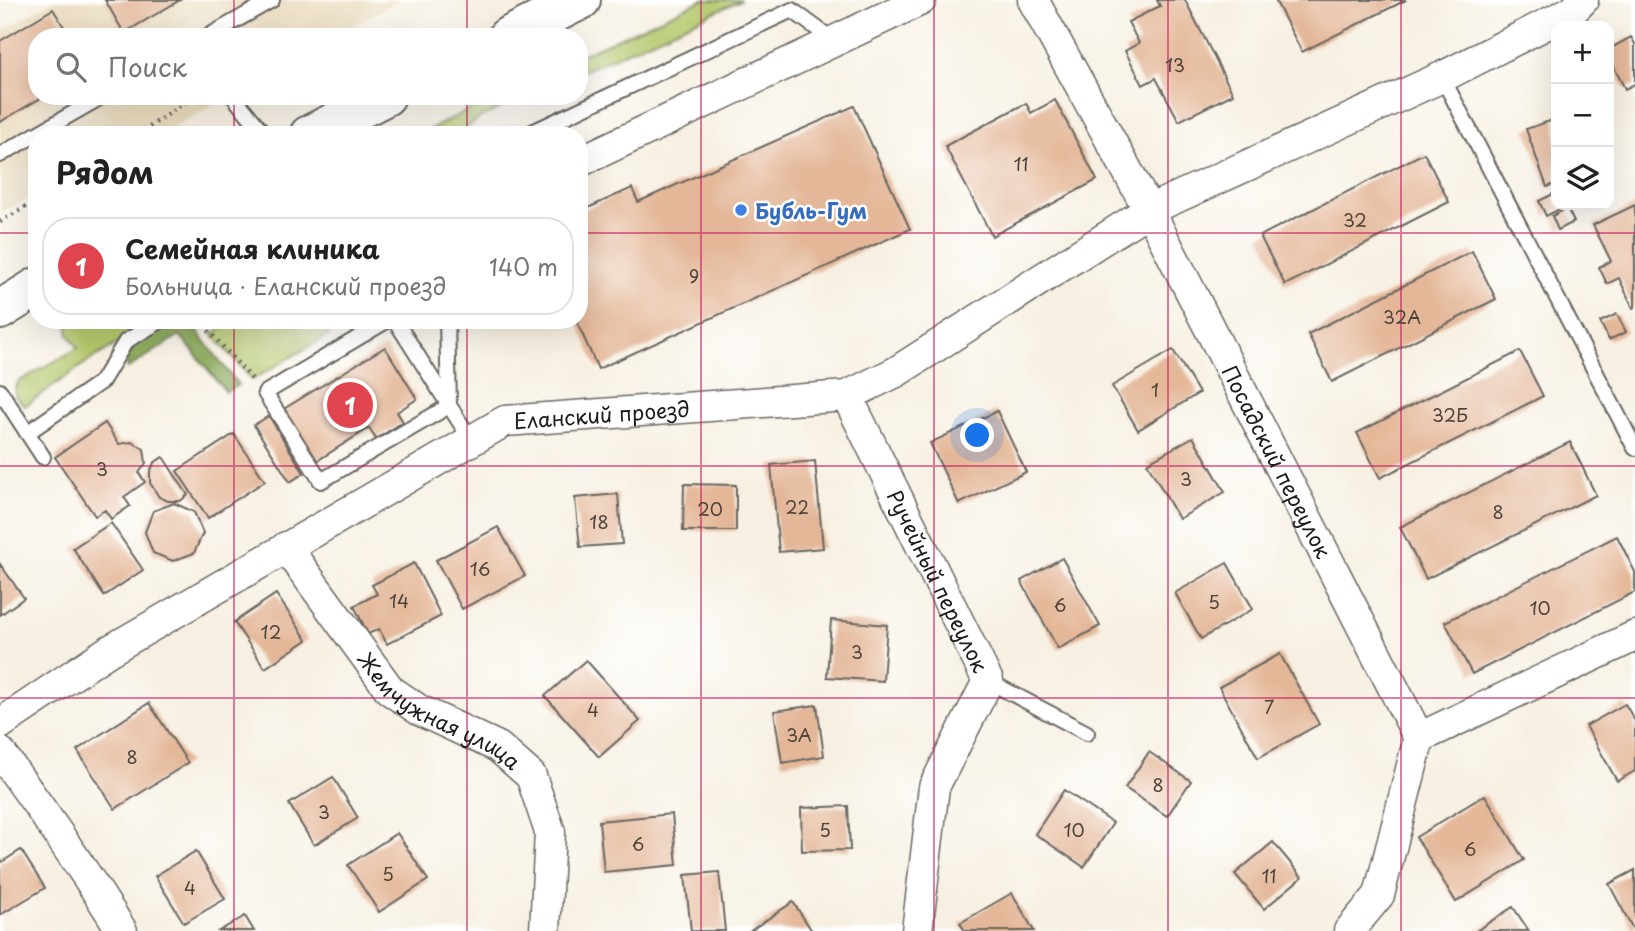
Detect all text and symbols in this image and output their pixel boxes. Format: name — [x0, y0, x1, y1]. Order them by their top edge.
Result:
map controls — [1551, 21, 1614, 210]
button: + — [1551, 21, 1614, 84]
search box — [28, 28, 588, 105]
text: Поиск — [108, 47, 187, 86]
icon: search — [52, 48, 90, 86]
house number: 13 — [1165, 51, 1185, 78]
button: − — [1551, 84, 1614, 147]
button: layers — [1551, 147, 1614, 210]
text: Рядом — [56, 149, 154, 194]
house number: 11 — [1013, 150, 1029, 177]
place label: Бубль-Гум — [755, 194, 867, 226]
marker: Бубль-Гум — [733, 202, 749, 218]
house number: 32 — [1343, 206, 1367, 233]
text: Семейная клиника — [125, 229, 380, 268]
text: 1 — [76, 249, 87, 284]
text: 140 m — [489, 249, 558, 284]
house number: 9 — [689, 262, 699, 289]
text: Больница · Еланский проезд — [125, 268, 446, 303]
house number: 32А — [1383, 303, 1421, 330]
street label: Посадский переулок — [1215, 359, 1340, 564]
house number: 1 — [1151, 376, 1159, 403]
pin: 1 — [327, 379, 373, 431]
street label: Еланский проезд — [512, 392, 691, 436]
house number: 32Б — [1432, 401, 1468, 428]
your location — [960, 418, 994, 452]
house number: 3 — [96, 455, 108, 482]
house number: 3 — [1180, 465, 1192, 492]
street label: Ручейный переулок — [880, 484, 997, 678]
house number: 22 — [785, 493, 809, 520]
house number: 20 — [697, 495, 723, 522]
house number: 8 — [1492, 498, 1504, 525]
house number: 18 — [589, 508, 609, 535]
house number: 16 — [470, 555, 490, 582]
house number: 14 — [389, 587, 409, 614]
house number: 5 — [1208, 588, 1220, 615]
house number: 6 — [1054, 591, 1066, 618]
house number: 10 — [1529, 594, 1551, 621]
house number: 12 — [261, 618, 281, 645]
house number: 3 — [851, 638, 863, 665]
street label: Жемчужная улица — [351, 645, 529, 777]
house number: 7 — [1264, 693, 1274, 720]
house number: 4 — [587, 696, 599, 723]
house number: 3А — [786, 721, 812, 748]
house number: 8 — [126, 743, 138, 770]
house number: 8 — [1152, 771, 1164, 798]
house number: 3 — [318, 798, 330, 825]
house number: 5 — [819, 816, 831, 843]
house number: 10 — [1063, 816, 1085, 843]
house number: 6 — [632, 830, 644, 857]
house number: 6 — [1464, 835, 1476, 862]
house number: 5 — [382, 860, 394, 887]
house number: 11 — [1261, 862, 1277, 889]
house number: 4 — [184, 874, 196, 901]

